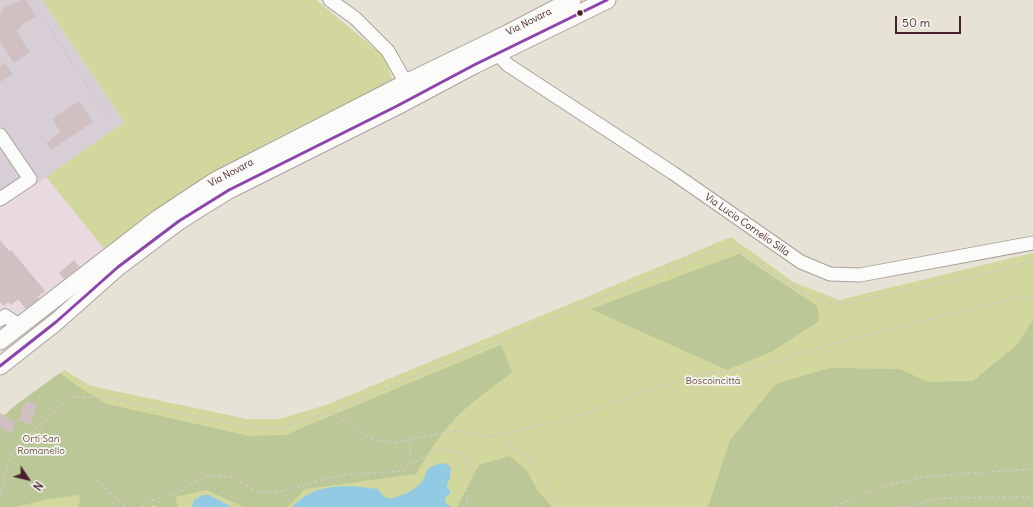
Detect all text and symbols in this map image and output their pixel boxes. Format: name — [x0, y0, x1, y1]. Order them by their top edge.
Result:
street label: Via Novara — [504, 5, 554, 39]
unlabelled marker — [575, 8, 585, 18]
scale bar — [897, 8, 963, 34]
text: 50 m — [902, 15, 930, 30]
street label: Via Novara — [206, 156, 256, 190]
street label: Via Lucio Cornelio Silla — [702, 191, 792, 259]
park label: Boscoincittà — [685, 375, 741, 387]
park label: Orti San Romanello — [17, 433, 65, 456]
north arrow — [8, 459, 48, 499]
text: N — [30, 479, 46, 493]

